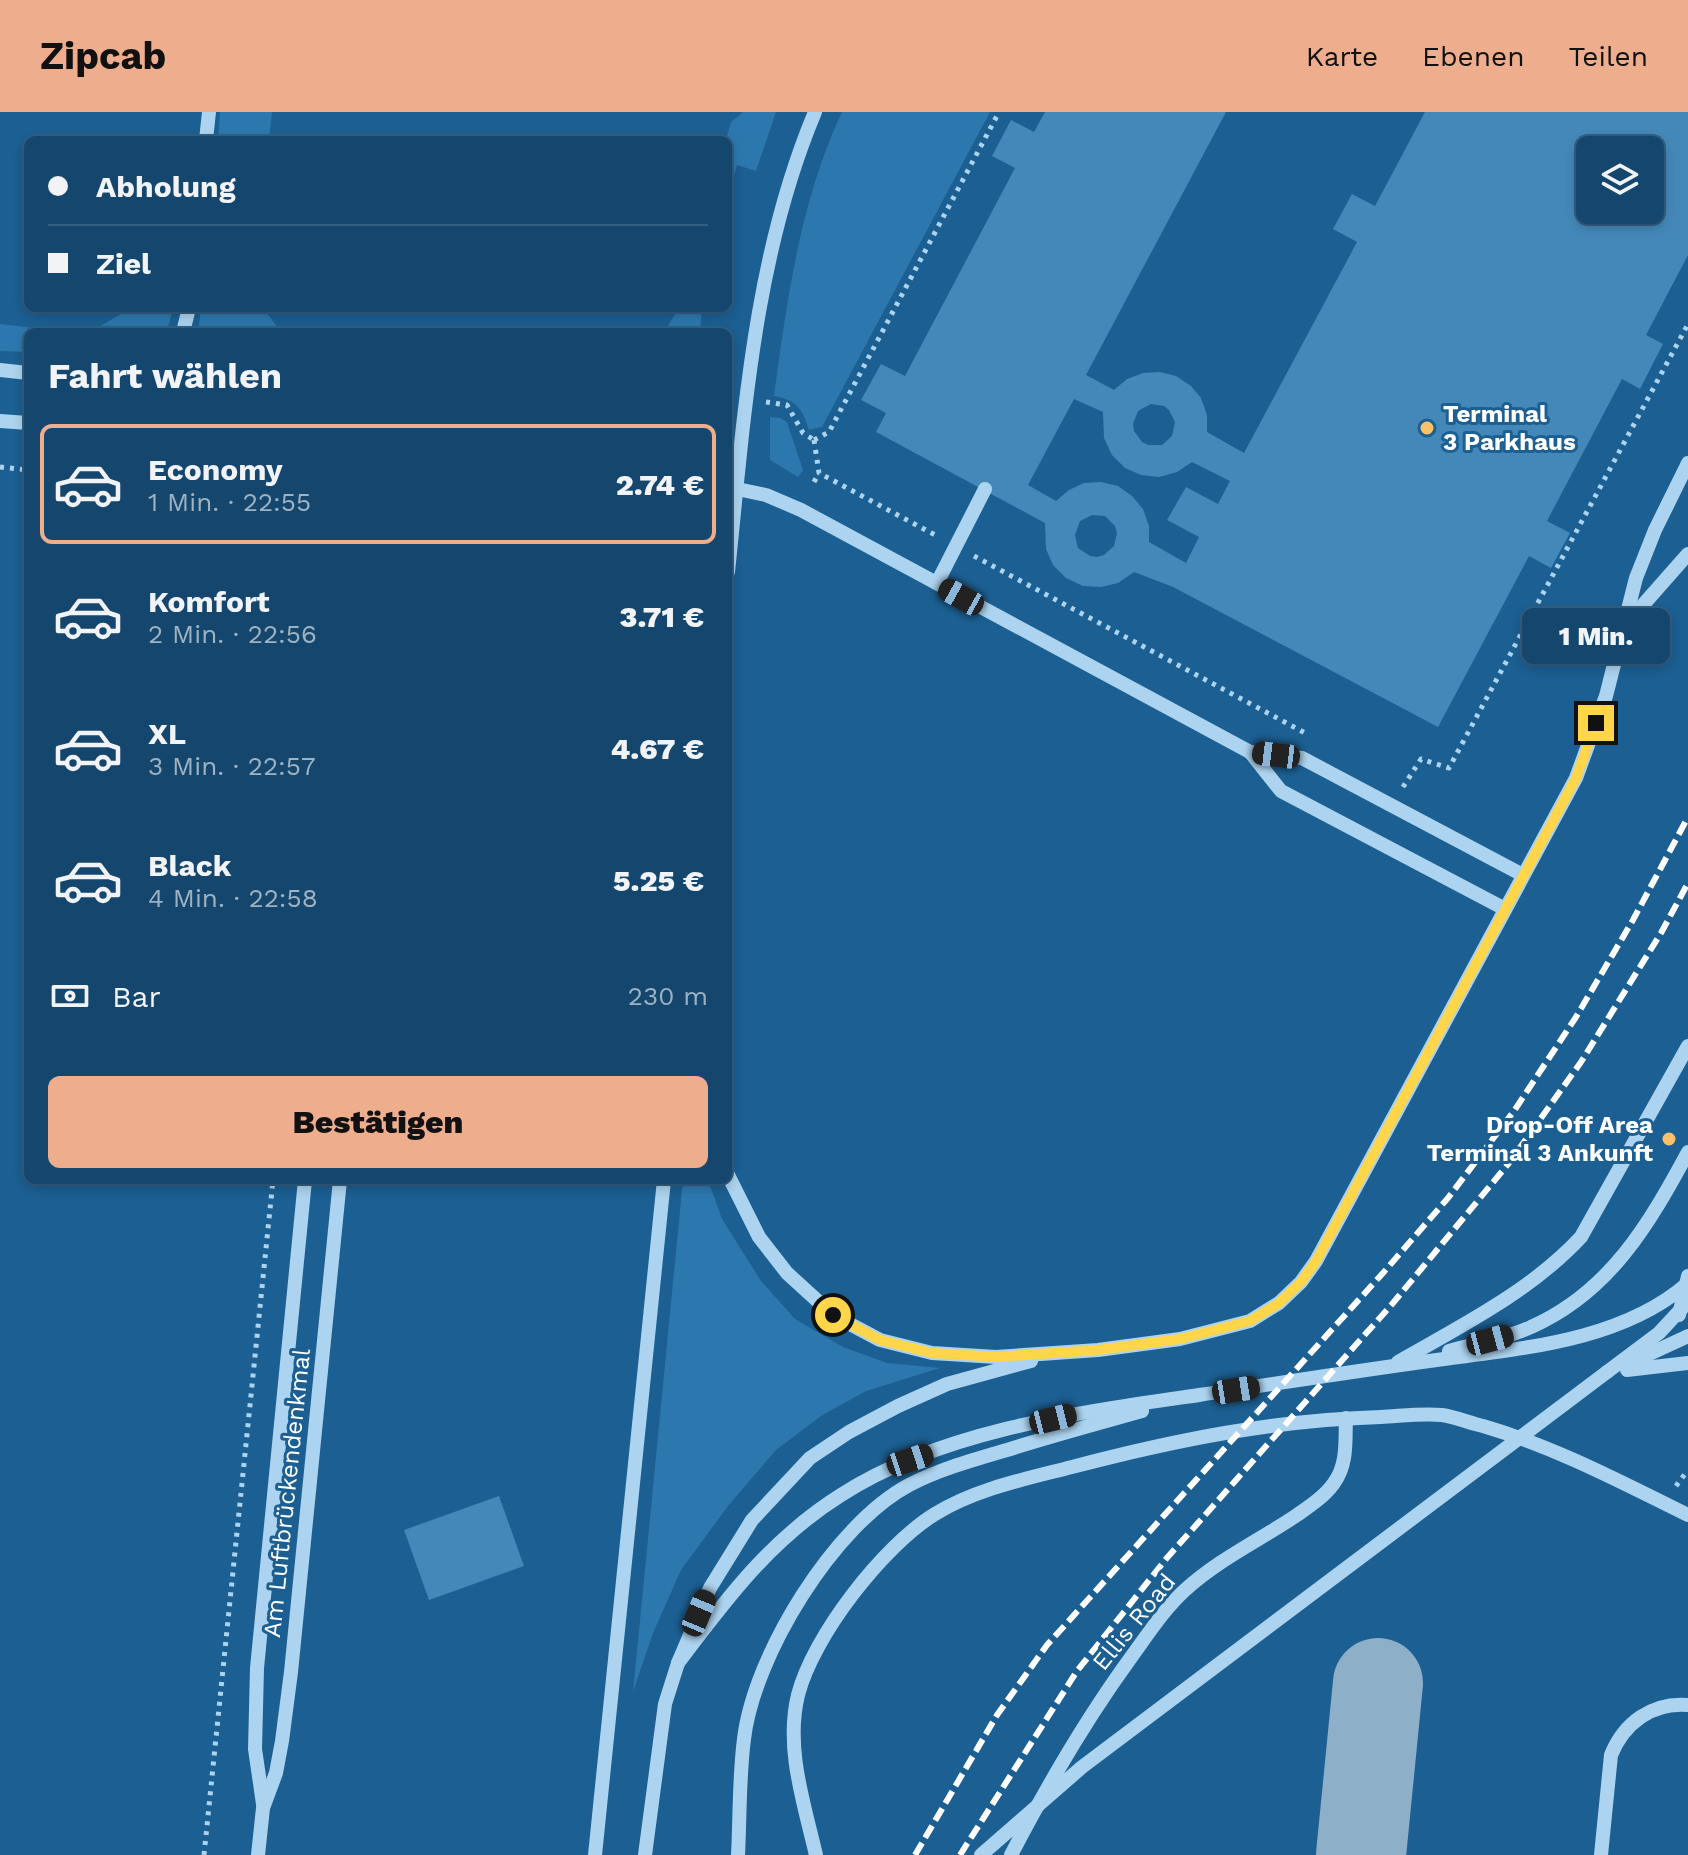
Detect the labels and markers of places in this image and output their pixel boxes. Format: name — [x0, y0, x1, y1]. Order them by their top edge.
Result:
place label: Terminal 3 Parkhaus — [1443, 400, 1576, 456]
marker: Terminal 3 Parkhaus — [1418, 419, 1436, 437]
place label: Drop-Off Area Terminal 3 Ankunft — [1427, 1111, 1653, 1167]
marker: Drop-Off Area Terminal 3 Ankunft — [1660, 1130, 1678, 1148]

